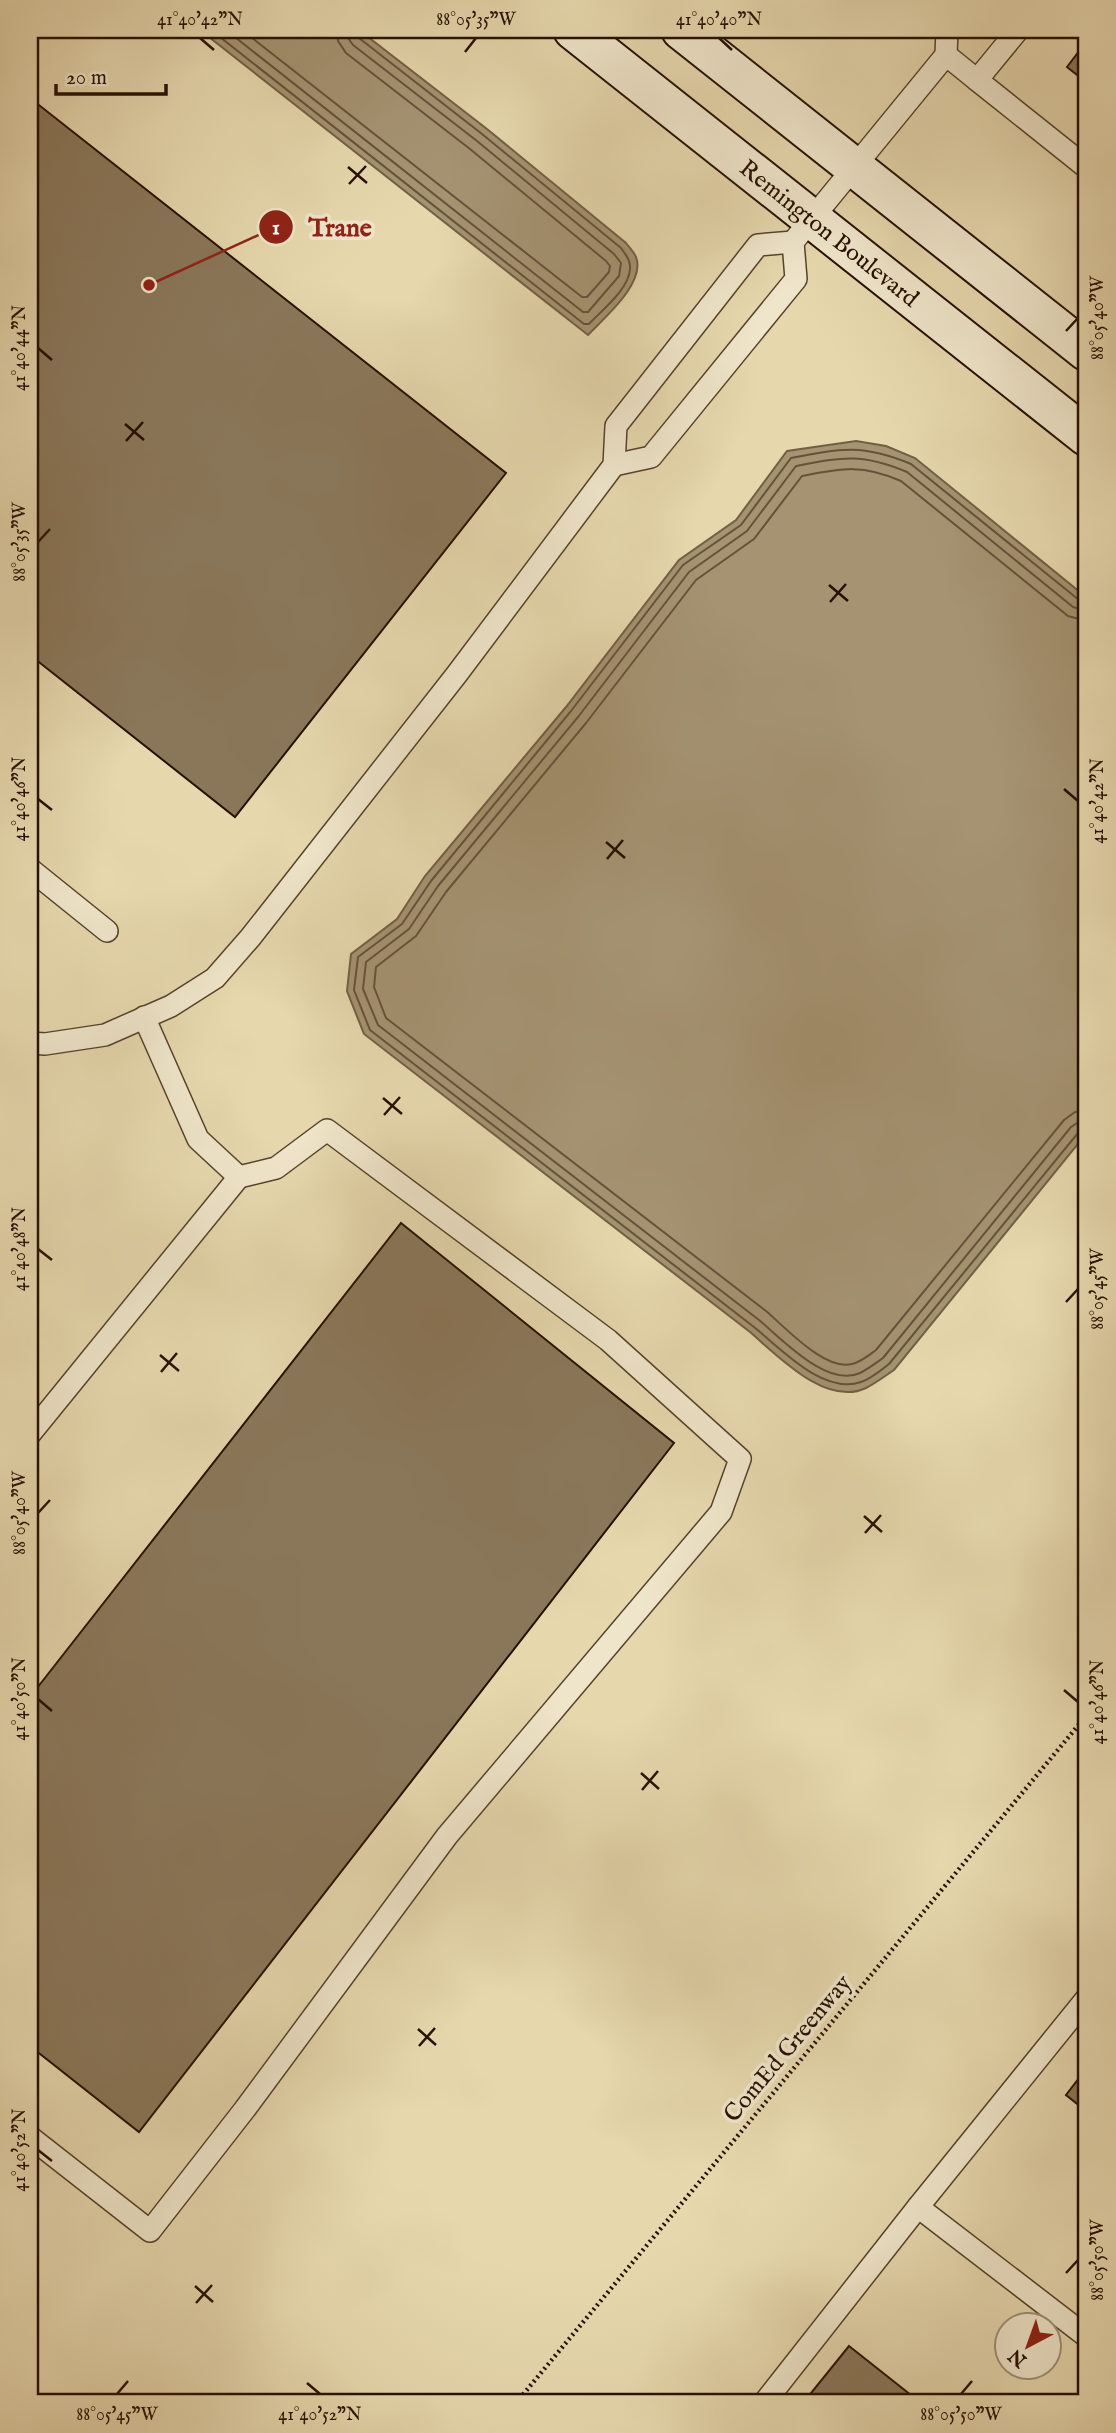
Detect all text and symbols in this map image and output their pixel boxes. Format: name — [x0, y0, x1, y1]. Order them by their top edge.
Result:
text: 41°40'42"N — [157, 9, 243, 32]
text: 88°05'35"W — [436, 9, 517, 32]
text: 41°40'40"N — [676, 9, 762, 32]
scale bar — [56, 52, 166, 96]
text: 20 m — [66, 65, 107, 92]
street label: Remington Boulevard — [732, 154, 925, 315]
callout: Trane — [259, 204, 385, 251]
text: Trane — [307, 212, 372, 245]
text: 1 — [272, 215, 280, 242]
text: 88°05'40"W — [1087, 275, 1110, 360]
text: 41°40'44"N — [9, 305, 32, 391]
text: 88°05'35"W — [9, 501, 32, 582]
text: 41°40'46"N — [9, 756, 32, 841]
text: 41°40'42"N — [1087, 758, 1110, 844]
text: 41°40'48"N — [9, 1206, 32, 1291]
text: 88°05'45"W — [1087, 1247, 1110, 1330]
text: 88°05'40"W — [9, 1470, 32, 1555]
text: 41°40'50"N — [9, 1657, 32, 1741]
text: 41°40'46"N — [1087, 1659, 1110, 1744]
street label: ComEd Greenway — [717, 1969, 859, 2129]
text: 41°40'52"N — [9, 2108, 32, 2192]
text: 88°05'50"W — [1087, 2218, 1110, 2301]
north arrow — [993, 2310, 1064, 2380]
text: N — [1004, 2343, 1033, 2372]
text: 88°05'45"W — [76, 2404, 159, 2427]
text: 41°40'52"N — [278, 2404, 362, 2427]
text: 88°05'50"W — [920, 2404, 1003, 2427]

